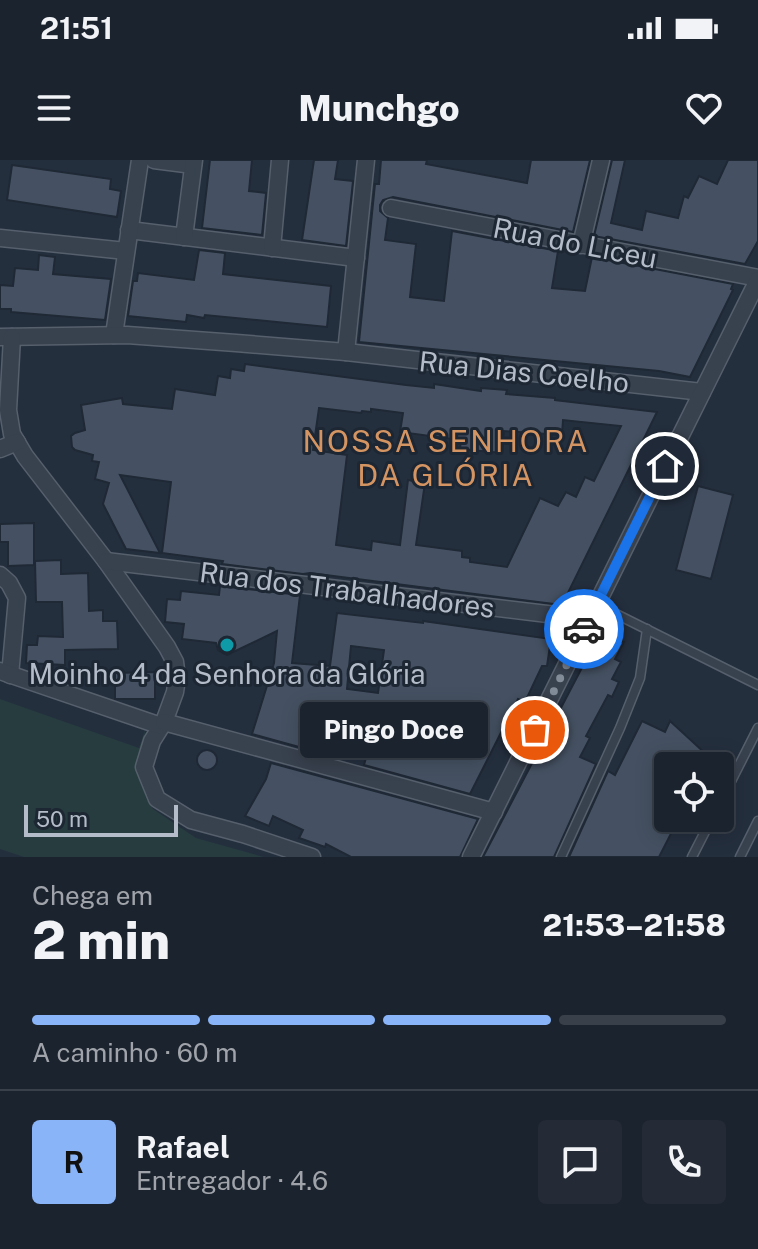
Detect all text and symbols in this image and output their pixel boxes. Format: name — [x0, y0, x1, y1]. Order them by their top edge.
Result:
text: 21:51 — [40, 10, 113, 46]
icon: menu — [32, 86, 76, 130]
icon: heart — [682, 86, 726, 130]
text: Munchgo — [298, 87, 460, 129]
street label: Rua do Liceu — [490, 210, 660, 275]
street label: Rua Dias Coelho — [417, 344, 631, 399]
district label: NOSSA SENHORA DA GLÓRIA — [302, 423, 590, 493]
pin — [631, 432, 699, 500]
icon: home — [643, 444, 687, 488]
street label: Rua dos Trabalhadores — [198, 555, 496, 624]
courier — [544, 589, 624, 669]
icon: car — [562, 607, 606, 651]
marker: Moinho 4 da Senhora da Glória — [218, 636, 236, 654]
place label: Moinho 4 da Senhora da Glória — [29, 657, 425, 690]
pin — [501, 696, 569, 764]
callout: Pingo Doce — [299, 702, 487, 758]
icon: bag — [513, 708, 557, 752]
text: Pingo Doce — [324, 714, 464, 745]
map controls — [654, 752, 734, 832]
button: locate — [654, 752, 734, 832]
scale bar — [24, 801, 178, 837]
text: 50 m — [36, 806, 88, 832]
text: Chega em — [32, 880, 153, 911]
text: 21:53–21:58 — [543, 907, 726, 943]
text: 2 min — [32, 910, 170, 971]
text: A caminho · 60 m — [32, 1037, 238, 1068]
button: chat — [538, 1120, 622, 1204]
button: phone — [642, 1120, 726, 1204]
text: Rafael — [136, 1129, 230, 1165]
text: R — [64, 1144, 84, 1180]
text: Entregador · 4.6 — [136, 1165, 328, 1196]

